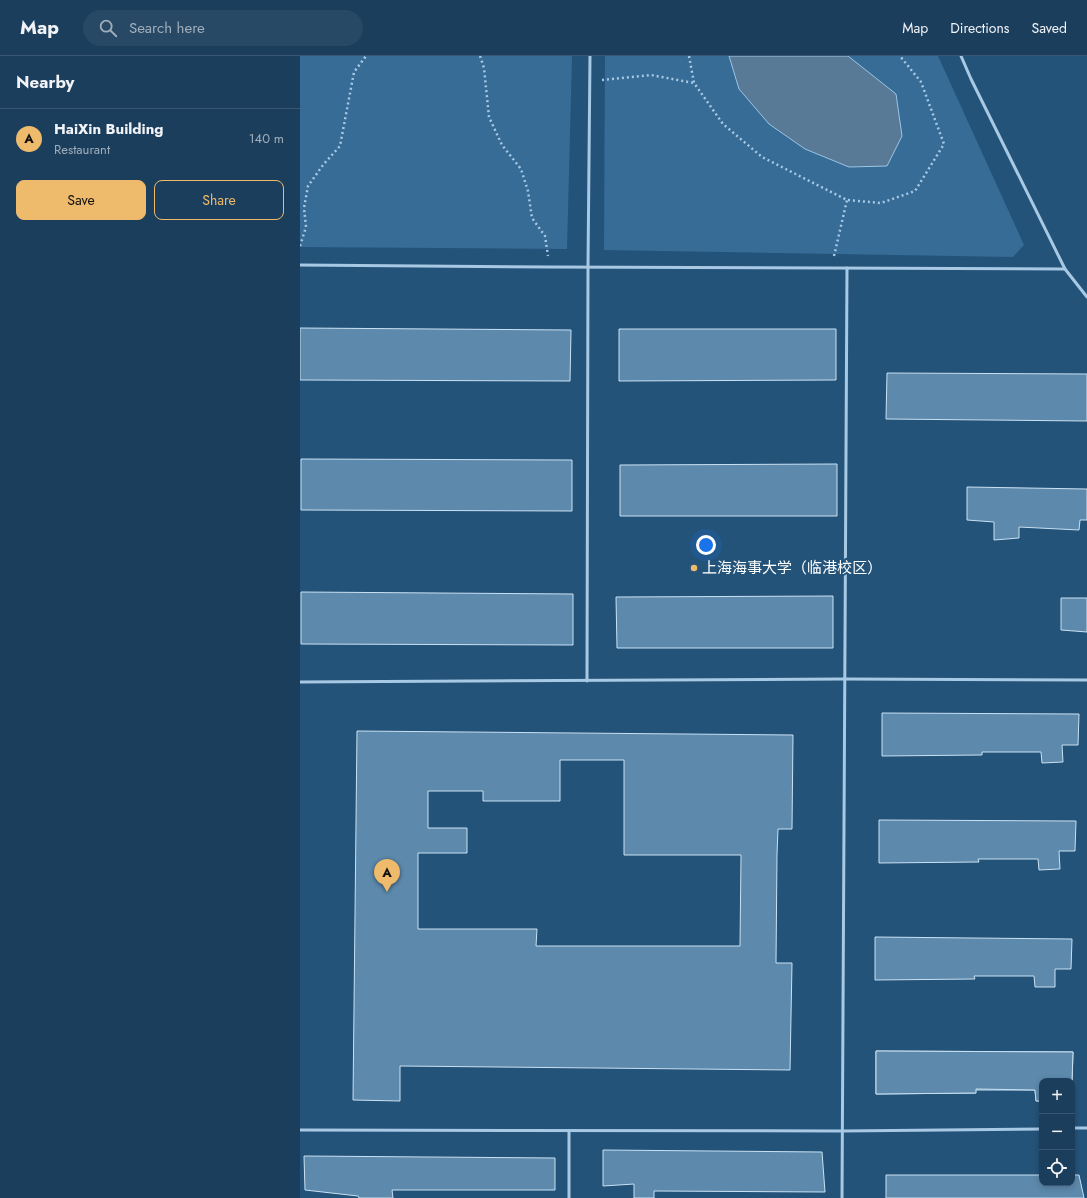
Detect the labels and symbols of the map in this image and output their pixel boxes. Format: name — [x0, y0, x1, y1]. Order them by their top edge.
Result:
your location — [696, 535, 716, 555]
place label: 上海海事大学（临港校区） — [702, 557, 882, 579]
marker: 上海海事大学（临港校区） — [689, 563, 699, 573]
pin: A — [374, 859, 400, 892]

